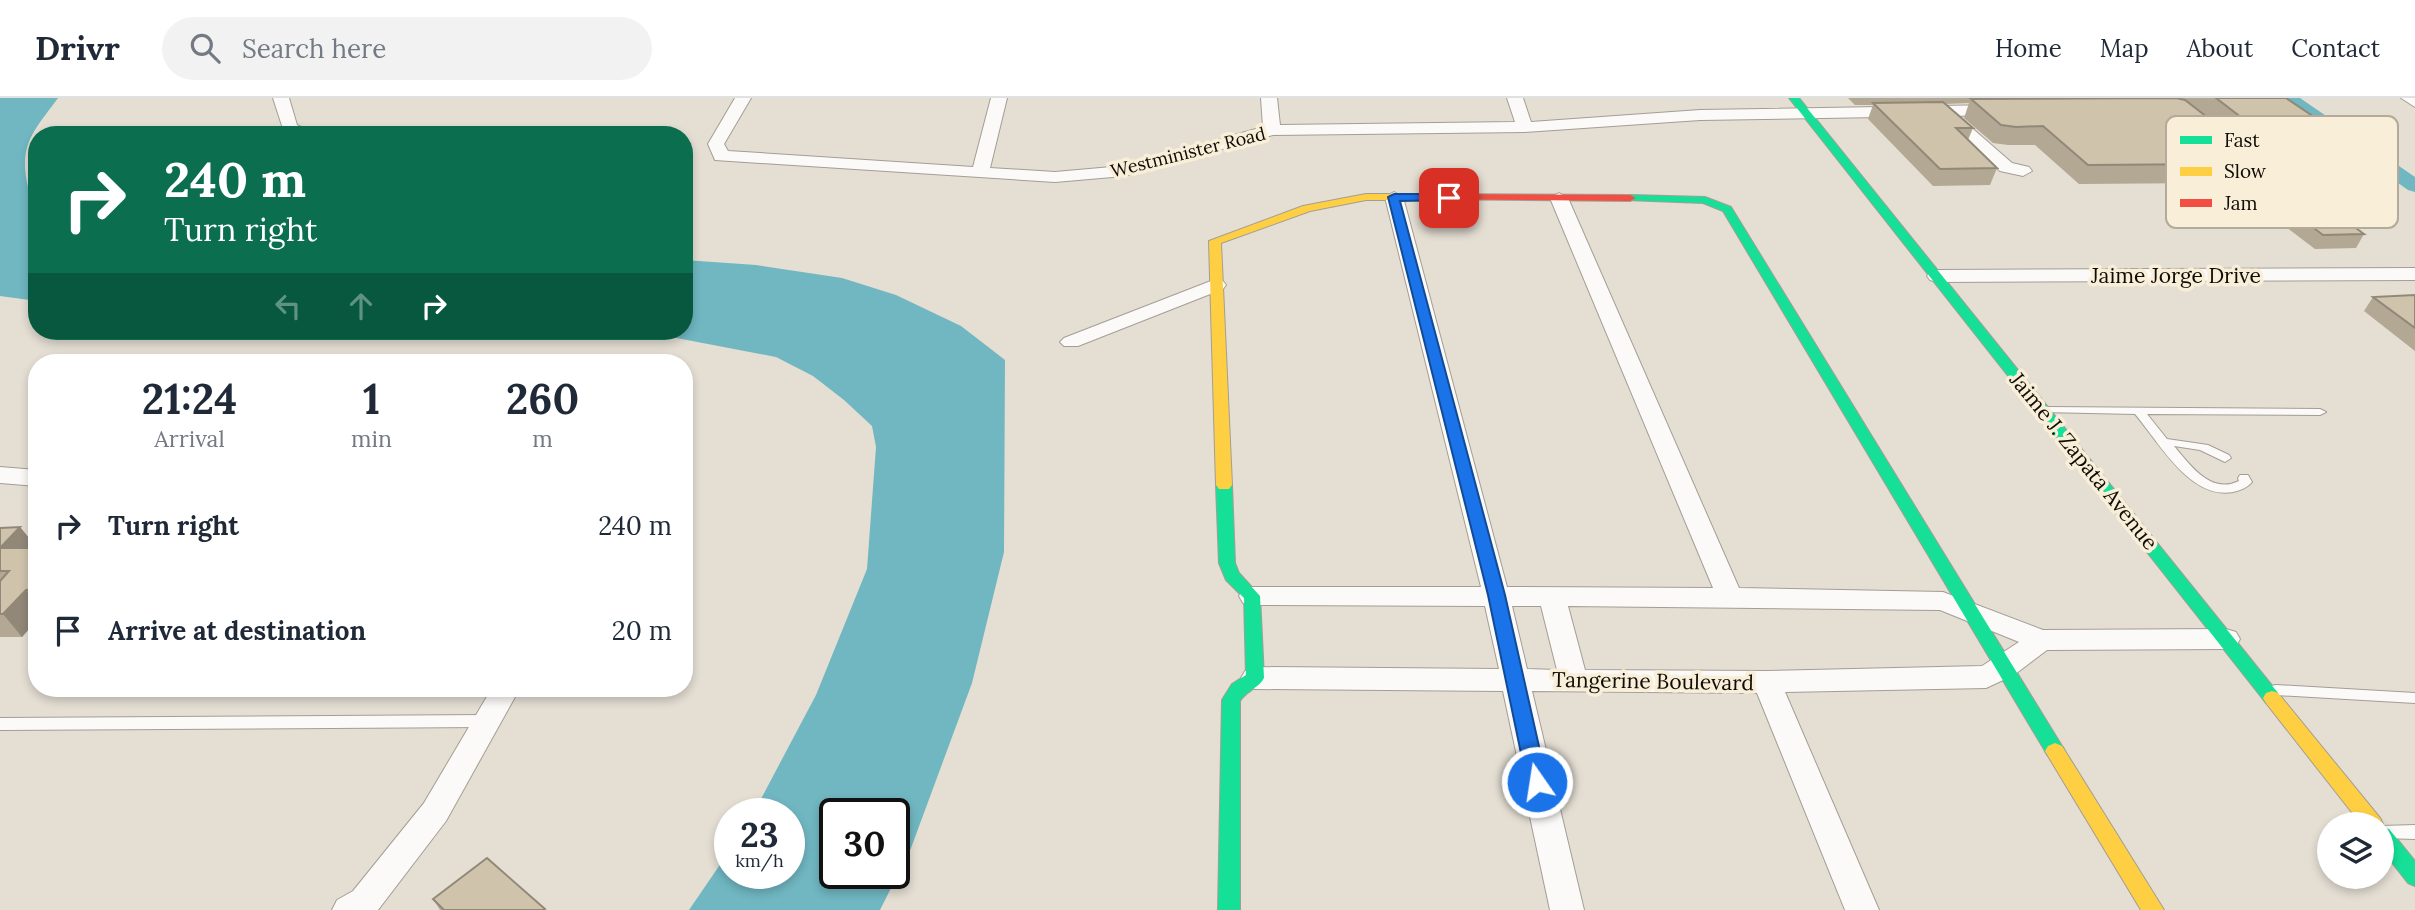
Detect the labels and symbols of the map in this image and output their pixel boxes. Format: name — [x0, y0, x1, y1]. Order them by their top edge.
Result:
legend — [2166, 116, 2398, 228]
street label: Westminister Road — [1108, 122, 1268, 182]
text: Fast — [2224, 128, 2260, 152]
text: Slow — [2224, 159, 2267, 183]
pin — [1419, 168, 1479, 228]
text: Jam — [2223, 191, 2258, 215]
street label: Jaime Jorge Drive — [2090, 262, 2261, 289]
street label: Jaime J. Zapata Avenue — [2003, 366, 2164, 555]
street label: Tangerine Boulevard — [1552, 666, 1754, 696]
position arrow — [1500, 745, 1574, 819]
speed limit sign: 30 — [819, 798, 910, 889]

